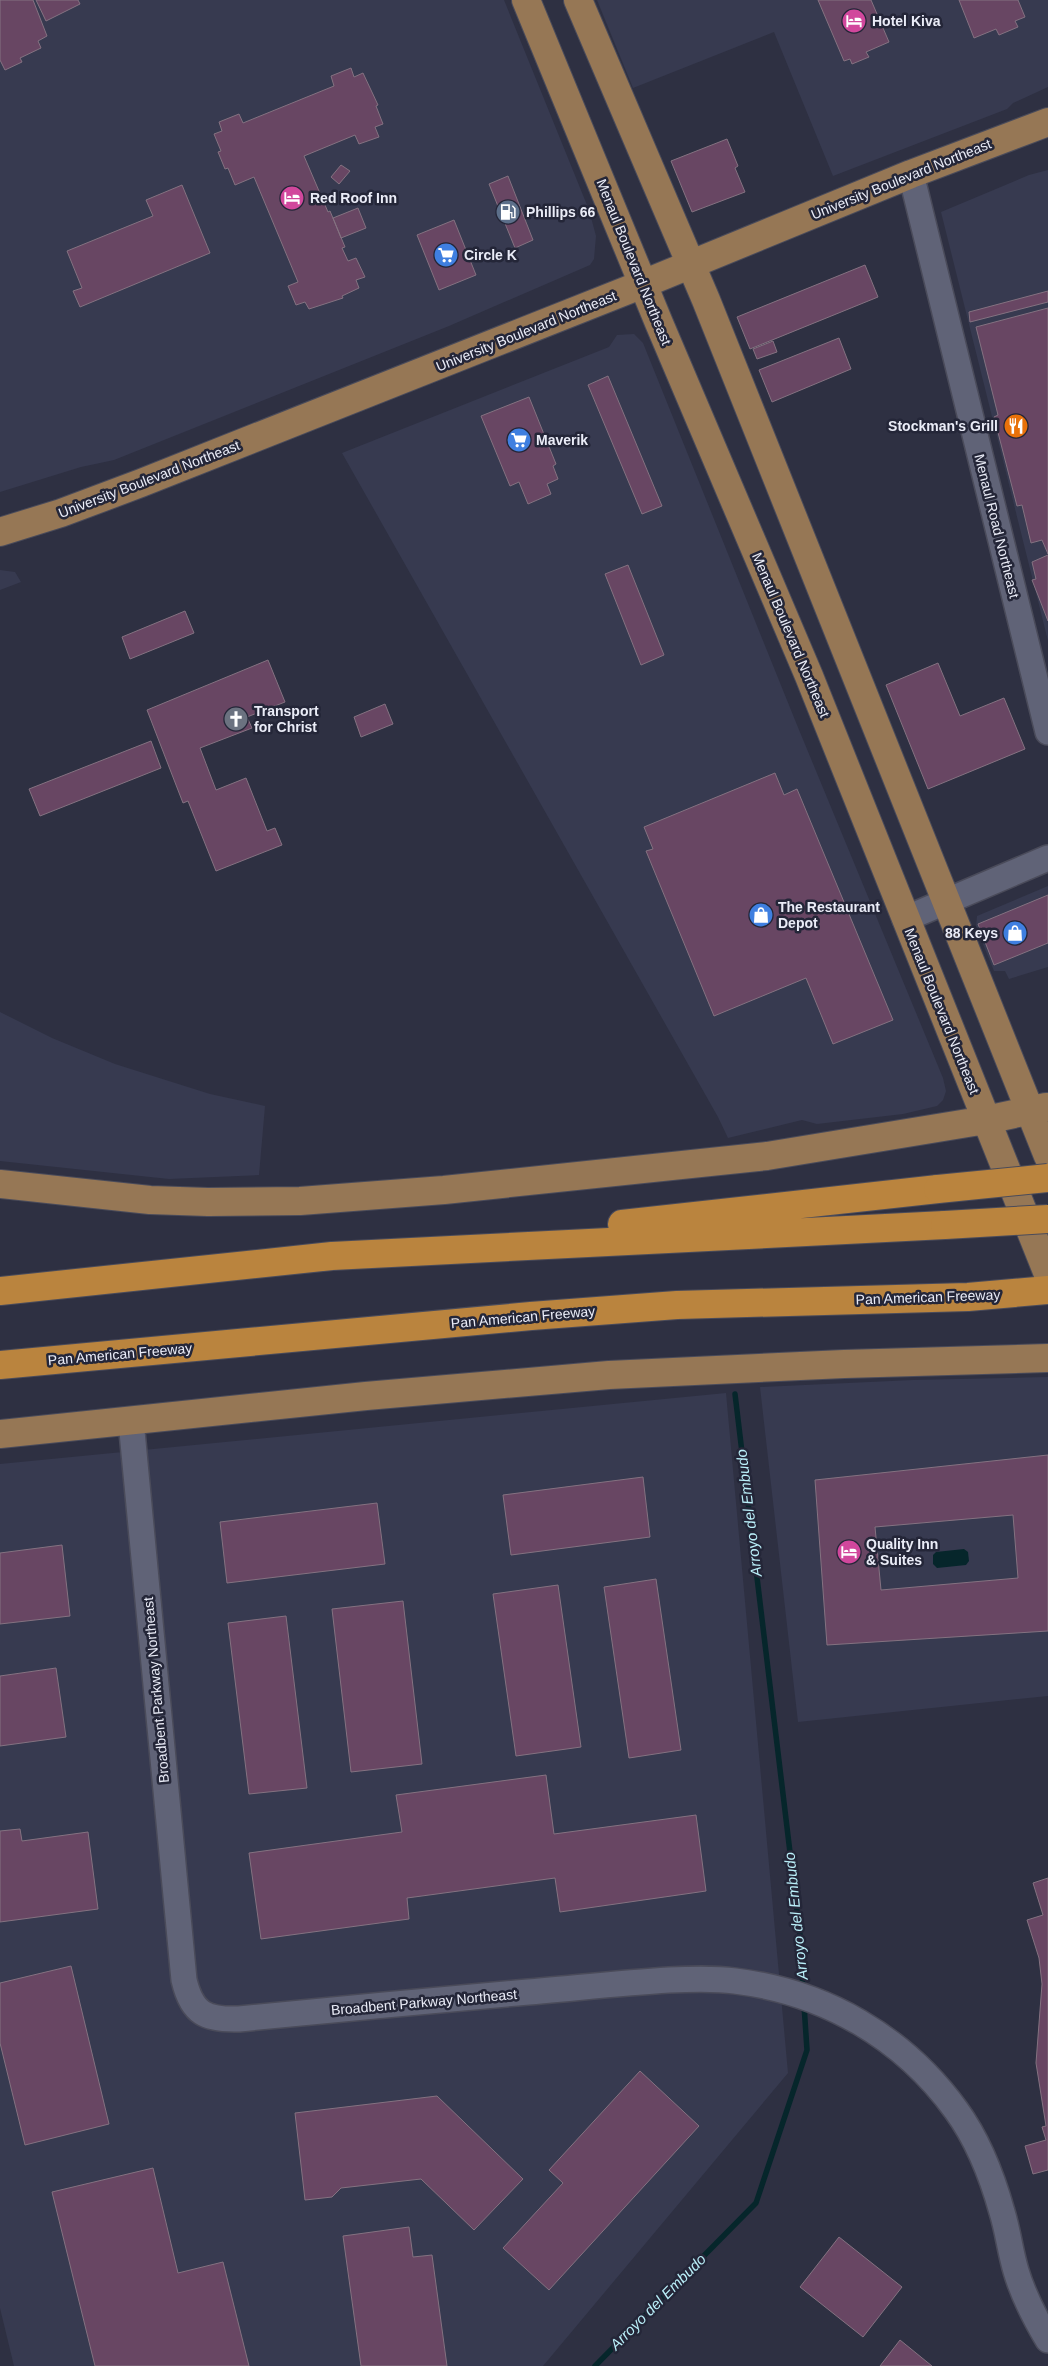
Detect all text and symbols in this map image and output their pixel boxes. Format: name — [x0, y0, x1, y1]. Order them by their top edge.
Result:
hotel icon: Hotel Kiva — [841, 8, 867, 34]
place label: Hotel Kiva — [872, 13, 941, 29]
street label: University Boulevard Northeast — [809, 135, 994, 223]
street label: Menaul Boulevard Northeast — [593, 177, 675, 347]
hotel icon: Red Roof Inn — [279, 185, 305, 211]
place label: Red Roof Inn — [310, 190, 397, 206]
fuel station icon: Phillips 66 — [495, 199, 521, 225]
place label: Phillips 66 — [526, 204, 595, 220]
supermarket icon: Circle K — [433, 242, 459, 268]
place label: Circle K — [464, 247, 517, 263]
street label: University Boulevard Northeast — [434, 287, 619, 375]
restaurant icon: Stockman's Grill — [1003, 413, 1029, 439]
place label: Stockman's Grill — [888, 418, 998, 434]
supermarket icon: Maverik — [506, 427, 532, 453]
place label: Maverik — [536, 432, 588, 448]
street label: University Boulevard Northeast — [56, 437, 242, 521]
street label: Menaul Road Northeast — [971, 452, 1023, 600]
street label: Menaul Boulevard Northeast — [749, 550, 833, 720]
place label: Transport for Christ — [254, 703, 319, 735]
church icon: Transport for Christ — [223, 706, 249, 732]
place label: The Restaurant Depot — [778, 899, 880, 931]
shop icon: The Restaurant Depot — [748, 902, 774, 928]
shop icon: 88 Keys — [1002, 920, 1028, 946]
place label: 88 Keys — [945, 925, 998, 941]
street label: Menaul Boulevard Northeast — [901, 926, 983, 1096]
street label: Pan American Freeway — [855, 1286, 1001, 1308]
street label: Pan American Freeway — [450, 1303, 596, 1331]
street label: Pan American Freeway — [47, 1340, 193, 1368]
water label: Arroyo del Embudo — [732, 1448, 765, 1579]
place label: Quality Inn & Suites — [866, 1536, 938, 1568]
hotel icon: Quality Inn & Suites — [836, 1539, 862, 1565]
street label: Broadbent Parkway Northeast — [140, 1596, 172, 1784]
water label: Arroyo del Embudo — [780, 1851, 811, 1982]
street label: Broadbent Parkway Northeast — [330, 1986, 518, 2018]
water label: Arroyo del Embudo — [606, 2250, 709, 2354]

